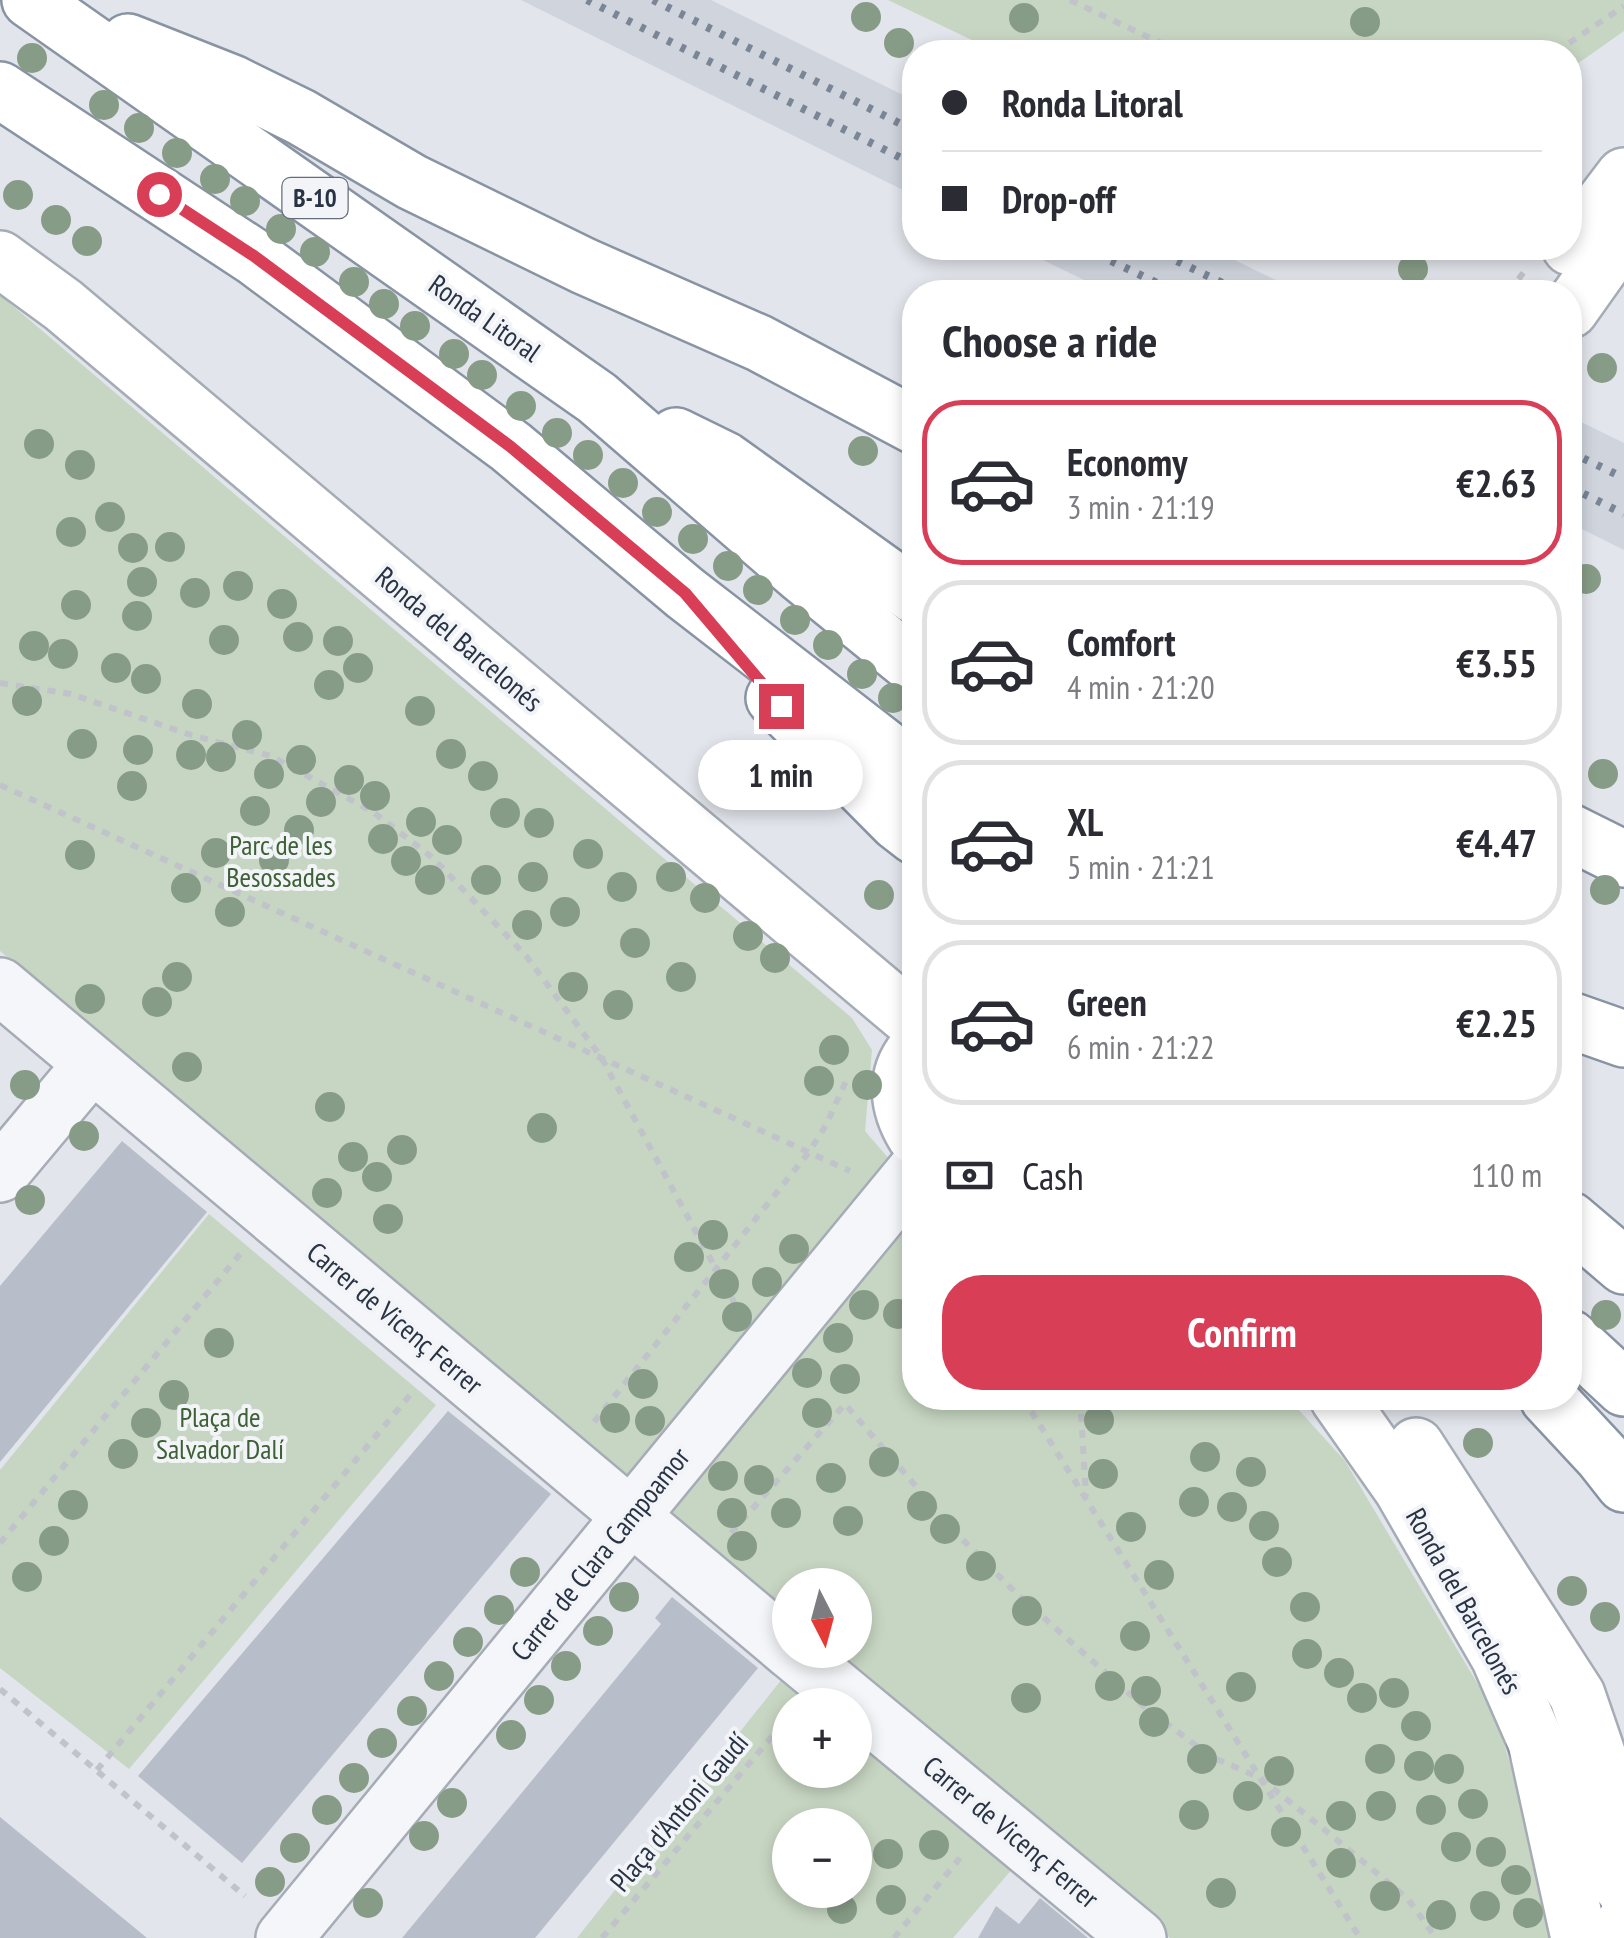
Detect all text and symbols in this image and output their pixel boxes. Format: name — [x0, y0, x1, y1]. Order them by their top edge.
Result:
text: Ronda Litoral — [1002, 78, 1183, 127]
route start — [137, 172, 182, 217]
text: Drop-off — [1002, 174, 1116, 223]
road number: B-10 — [282, 178, 348, 218]
street label: Ronda Litoral — [422, 266, 549, 370]
text: Choose a ride — [942, 311, 1157, 369]
text: Economy — [1067, 437, 1187, 486]
icon: car — [947, 438, 1037, 528]
text: €2.63 — [1456, 458, 1537, 507]
text: 3 min · 21:19 — [1067, 486, 1215, 528]
street label: Ronda del Barcelonés — [368, 558, 551, 719]
text: Comfort — [1067, 617, 1176, 666]
icon: car — [947, 618, 1037, 708]
text: €3.55 — [1456, 638, 1537, 687]
text: 4 min · 21:20 — [1067, 666, 1215, 708]
route end — [759, 684, 804, 729]
callout: 1 min — [698, 741, 864, 811]
text: 1 min — [748, 754, 813, 796]
text: XL — [1067, 797, 1103, 846]
icon: car — [947, 798, 1037, 888]
text: €4.47 — [1456, 818, 1537, 867]
park label: Parc de les Besossades — [226, 826, 336, 895]
text: 5 min · 21:21 — [1067, 846, 1215, 888]
text: Green — [1067, 977, 1147, 1026]
icon: car — [947, 978, 1037, 1068]
text: €2.25 — [1456, 998, 1537, 1047]
text: 6 min · 21:22 — [1067, 1026, 1215, 1068]
icon: cash — [942, 1148, 997, 1203]
text: Cash — [1022, 1151, 1084, 1200]
text: 110 m — [1471, 1154, 1542, 1196]
street label: Carrer de Vicenç Ferrer — [300, 1233, 491, 1402]
button: Confirm — [942, 1275, 1542, 1390]
park label: Plaça de Salvador Dalí — [156, 1398, 284, 1467]
street label: Carrer de Clara Campoamor — [502, 1439, 697, 1668]
street label: Ronda del Barcelonés — [1398, 1501, 1531, 1700]
north arrow — [772, 1568, 872, 1668]
map controls — [772, 1568, 872, 1908]
button: + — [772, 1688, 872, 1788]
street label: Plaça d'Antoni Gaudí — [601, 1724, 756, 1899]
street label: Carrer de Vicenç Ferrer — [916, 1747, 1107, 1916]
button: − — [772, 1808, 872, 1908]

